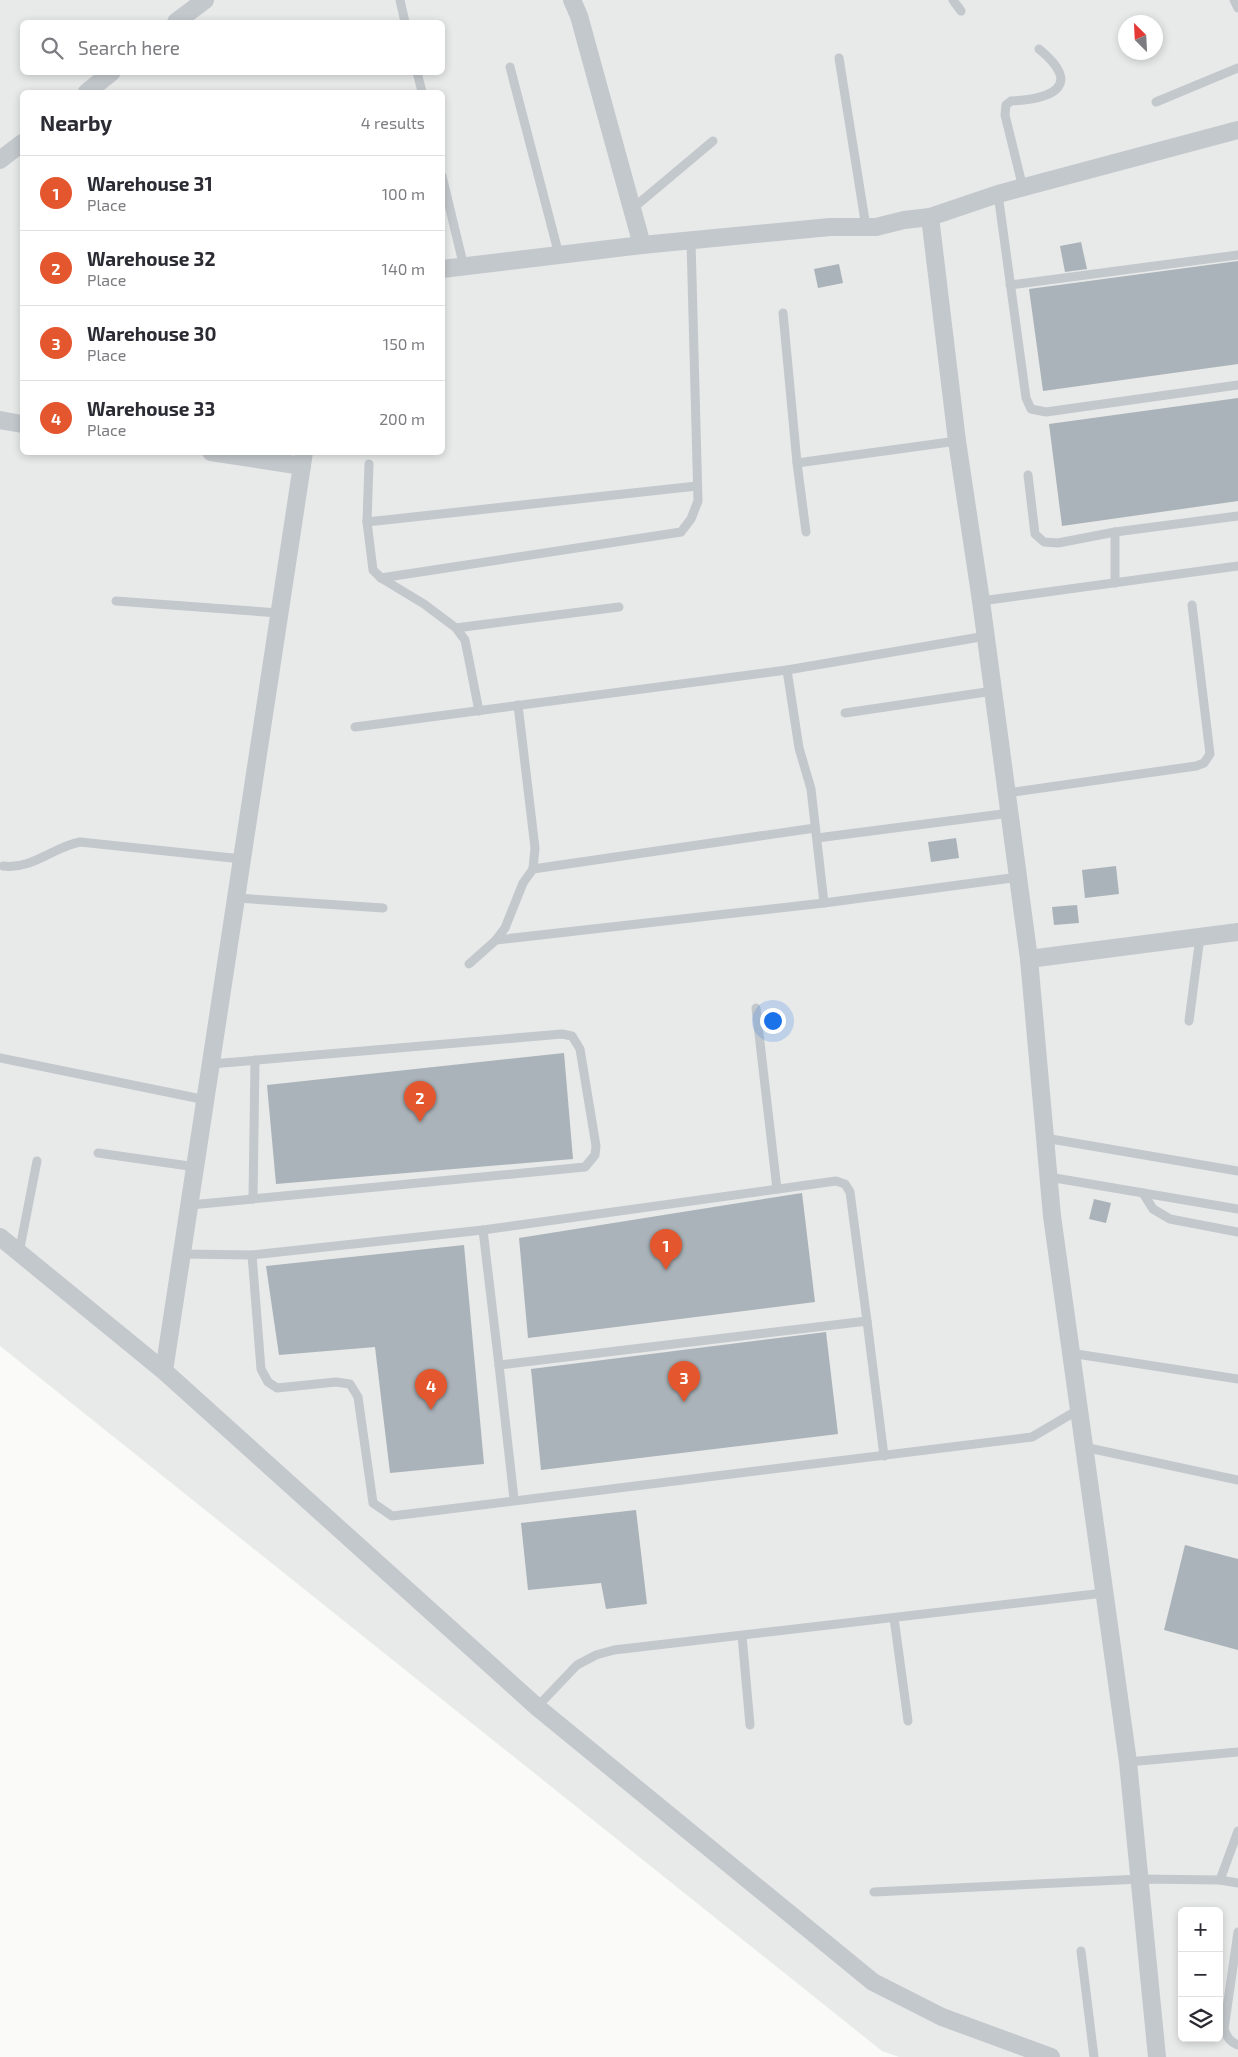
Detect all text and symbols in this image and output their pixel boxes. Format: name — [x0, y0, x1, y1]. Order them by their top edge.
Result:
north arrow — [1118, 15, 1163, 60]
search box — [20, 20, 445, 75]
icon: search — [38, 34, 66, 62]
text: Search here — [78, 36, 180, 59]
text: Nearby — [40, 110, 112, 135]
text: 4 results — [361, 113, 425, 132]
text: Warehouse 31 — [87, 172, 213, 195]
text: 1 — [53, 184, 59, 203]
text: 100 m — [382, 184, 425, 203]
text: Place — [87, 195, 126, 214]
text: Warehouse 32 — [87, 247, 215, 270]
text: 2 — [51, 259, 61, 278]
text: 140 m — [382, 259, 425, 278]
text: Place — [87, 270, 126, 289]
text: Warehouse 30 — [87, 322, 216, 345]
text: 3 — [51, 334, 61, 353]
text: 150 m — [383, 334, 425, 353]
text: Place — [87, 345, 126, 364]
text: Warehouse 33 — [87, 397, 215, 420]
text: 4 — [51, 409, 61, 428]
text: 200 m — [379, 409, 425, 428]
text: Place — [87, 420, 126, 439]
your location — [760, 1008, 786, 1034]
pin: 2 — [404, 1081, 436, 1122]
pin: 1 — [650, 1229, 682, 1270]
pin: 3 — [668, 1361, 700, 1402]
pin: 4 — [415, 1369, 447, 1410]
map controls — [1178, 1907, 1223, 2042]
button: + — [1178, 1907, 1223, 1952]
button: − — [1178, 1952, 1223, 1997]
button: layers — [1178, 1997, 1223, 2042]

